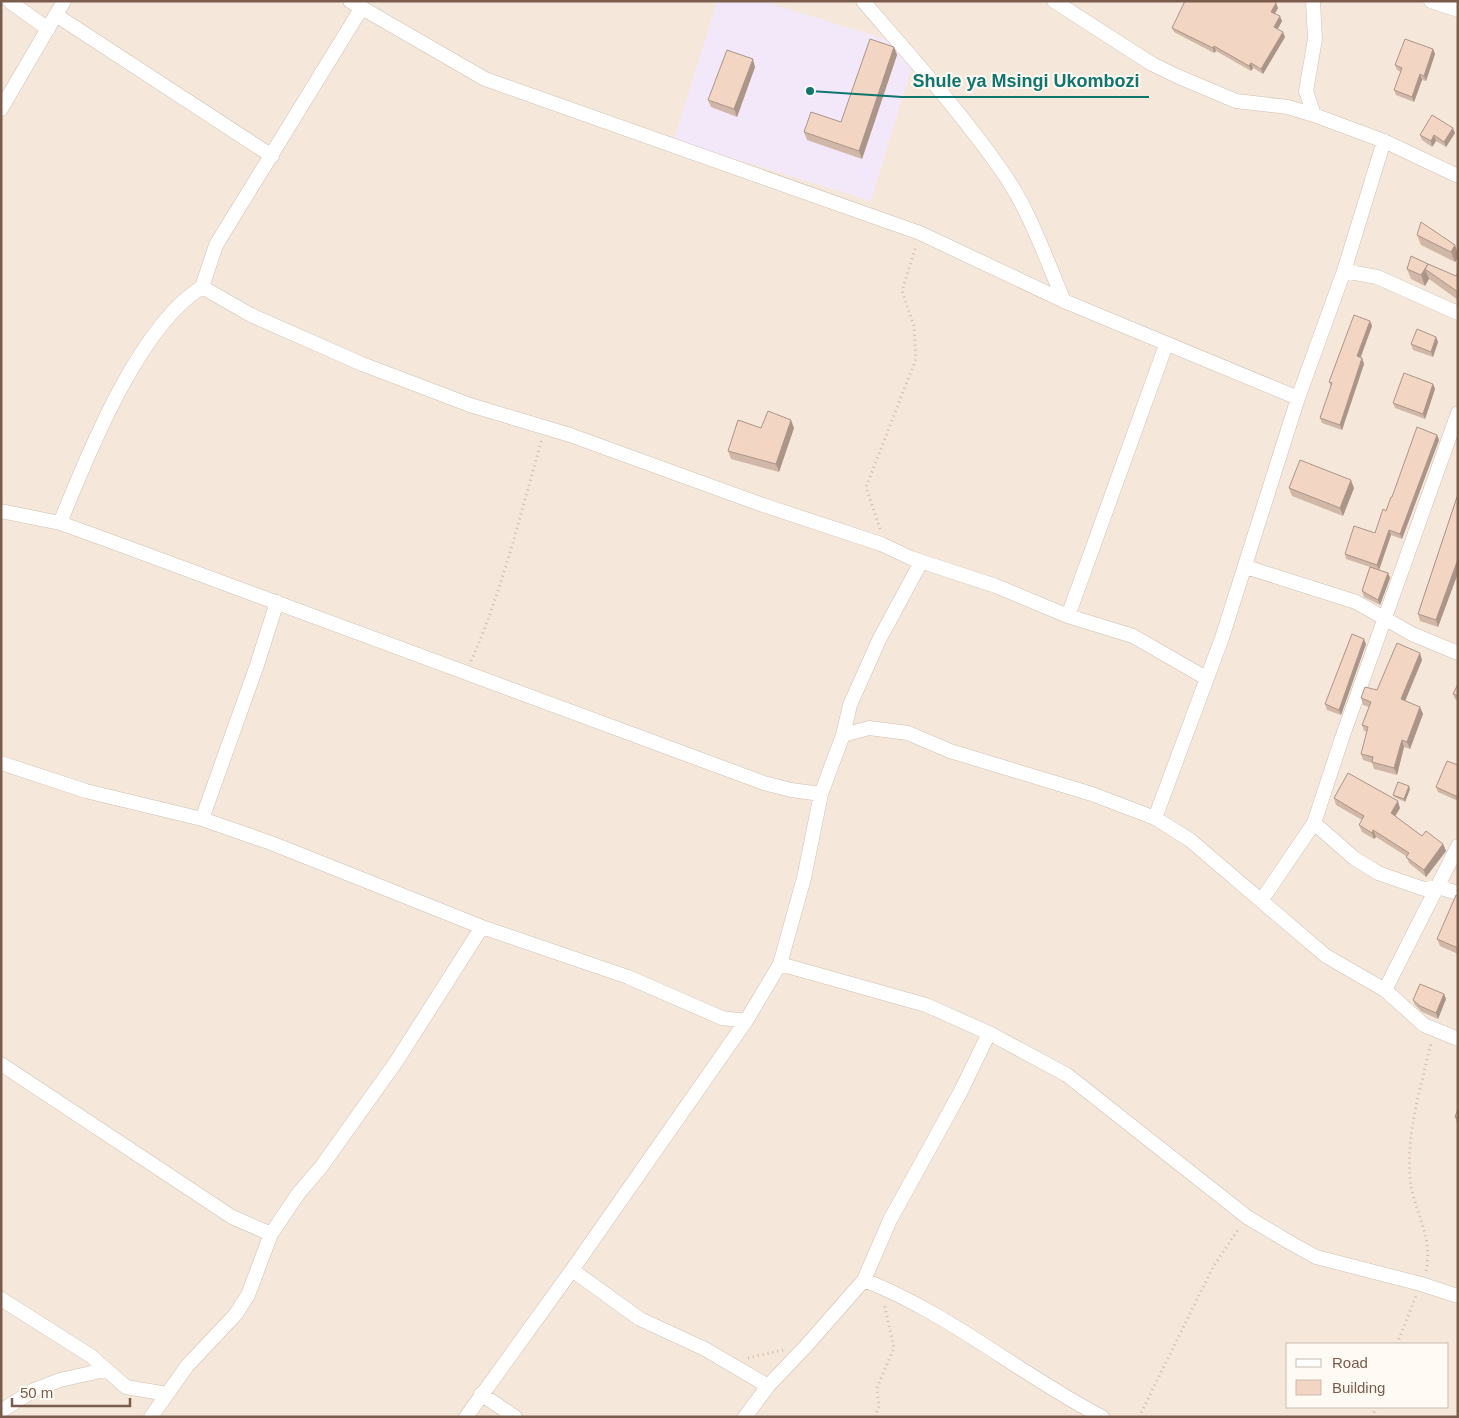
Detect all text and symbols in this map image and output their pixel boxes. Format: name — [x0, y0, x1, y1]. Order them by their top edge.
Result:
callout: Shule ya Msingi Ukombozi — [902, 64, 1149, 97]
text: Shule ya Msingi Ukombozi — [912, 71, 1140, 91]
legend — [1286, 1343, 1449, 1408]
text: Road — [1332, 1354, 1368, 1371]
scale bar — [12, 1376, 130, 1408]
text: Building — [1332, 1379, 1385, 1396]
text: 50 m — [20, 1384, 53, 1401]

